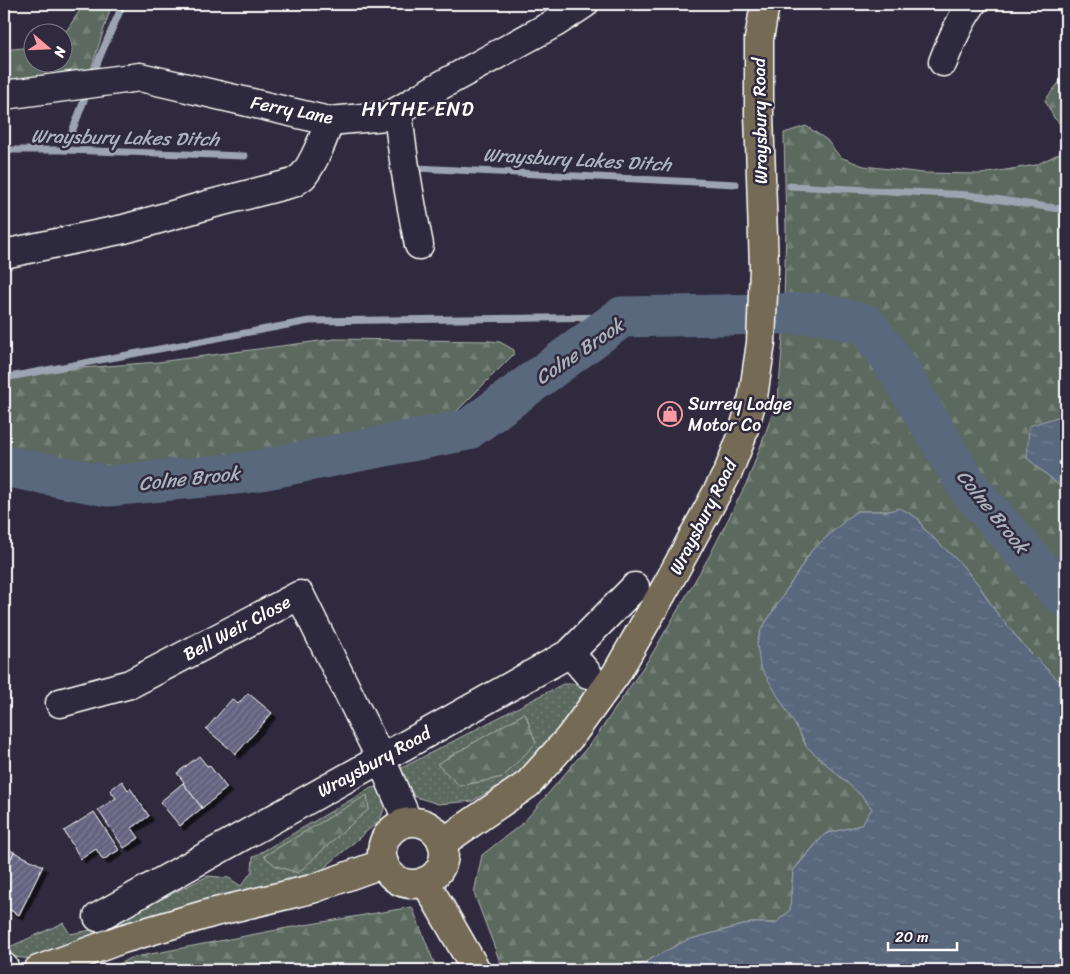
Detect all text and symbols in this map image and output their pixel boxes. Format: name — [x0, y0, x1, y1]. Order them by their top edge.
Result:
north arrow — [22, 22, 72, 72]
text: N — [46, 42, 74, 61]
street label: Wraysbury Road — [743, 56, 777, 184]
street label: Ferry Lane — [248, 86, 336, 134]
district label: HYTHE END — [362, 92, 474, 127]
water label: Wraysbury Lakes Ditch — [31, 119, 221, 156]
water label: Wraysbury Lakes Ditch — [482, 138, 674, 181]
water label: Colne Brook — [528, 308, 633, 393]
place label: Surrey Lodge Motor Co — [688, 388, 792, 441]
shop icon: Surrey Lodge Motor Co — [657, 401, 683, 427]
street label: Wraysbury Road — [660, 452, 747, 580]
water label: Colne Brook — [137, 457, 244, 500]
water label: Colne Brook — [948, 462, 1039, 563]
street label: Bell Weir Close — [177, 586, 297, 670]
street label: Wraysbury Road — [311, 717, 438, 807]
scale bar — [888, 919, 956, 951]
text: 20 m — [895, 924, 929, 950]

